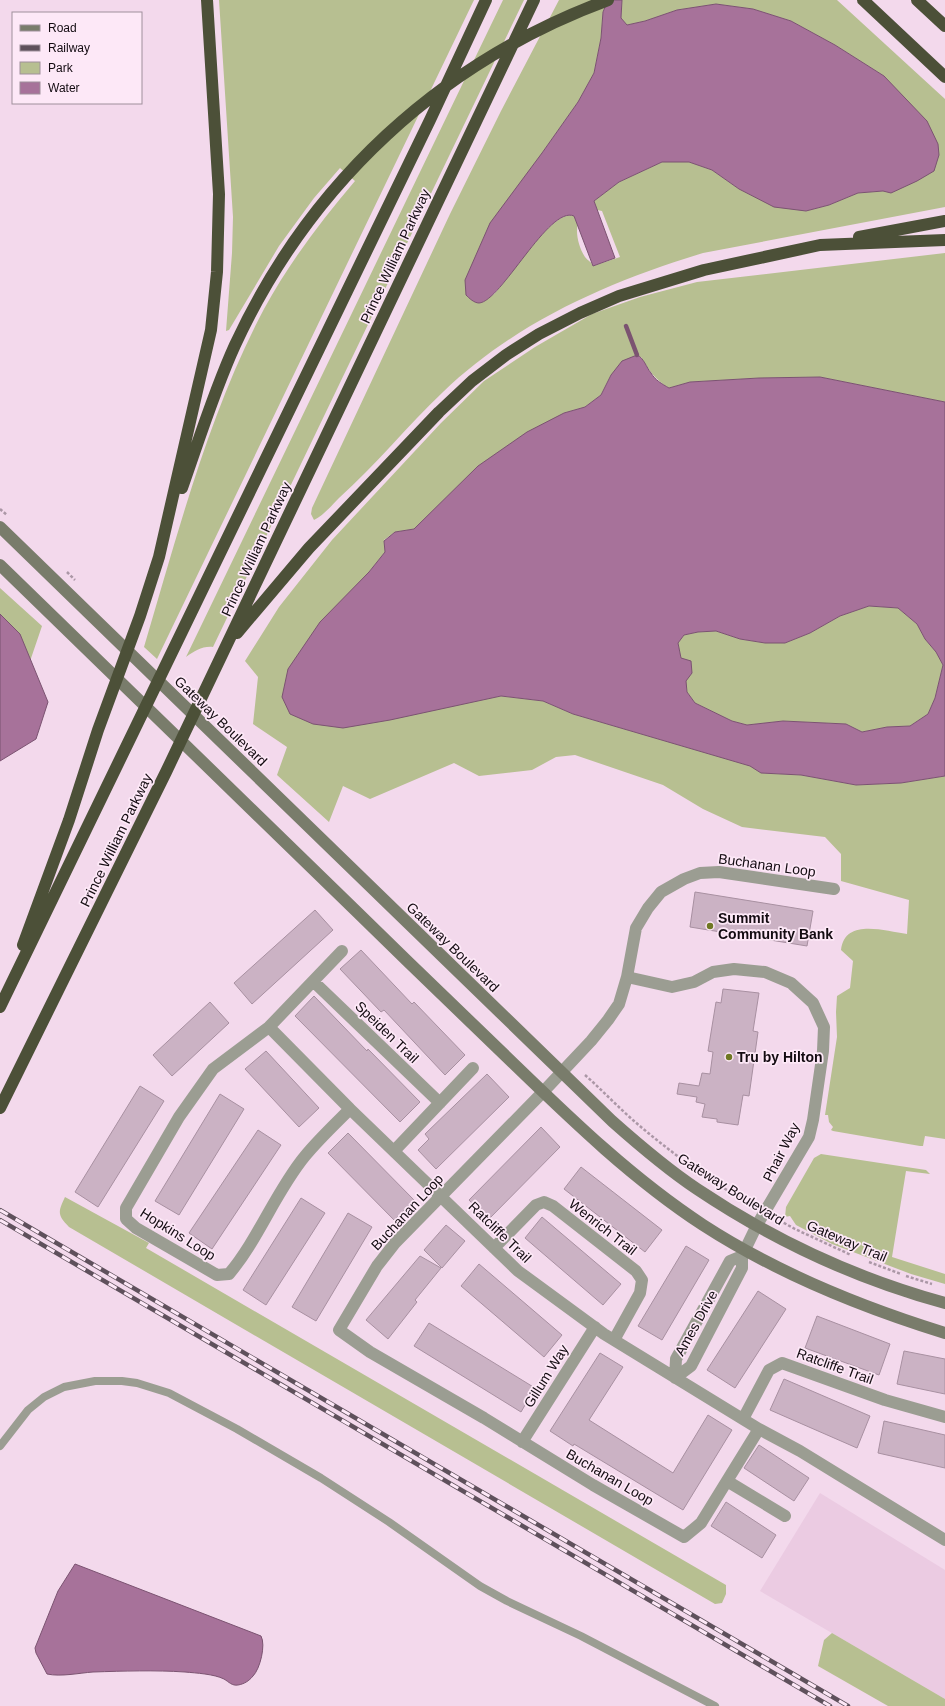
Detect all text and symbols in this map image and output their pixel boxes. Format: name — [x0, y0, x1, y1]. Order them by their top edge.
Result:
legend — [12, 12, 142, 104]
text: Road — [48, 21, 77, 35]
text: Railway — [48, 41, 90, 55]
text: Park — [48, 61, 74, 75]
text: Water — [48, 81, 80, 95]
street label: Prince William Parkway — [357, 186, 433, 326]
street label: Prince William Parkway — [218, 479, 294, 619]
street label: Gateway Boulevard — [171, 673, 271, 769]
street label: Prince William Parkway — [77, 771, 155, 909]
street label: Buchanan Loop — [717, 850, 817, 880]
street label: Gateway Boulevard — [403, 899, 503, 995]
place label: Summit Community Bank — [718, 910, 833, 942]
marker: Summit Community Bank — [705, 921, 715, 931]
street label: Speiden Trail — [352, 998, 422, 1066]
place label: Tru by Hilton — [737, 1049, 823, 1065]
marker: Tru by Hilton — [724, 1052, 734, 1062]
street label: Phair Way — [759, 1120, 803, 1184]
street label: Gateway Boulevard — [675, 1150, 787, 1228]
street label: Buchanan Loop — [368, 1171, 446, 1253]
street label: Wenrich Trail — [566, 1196, 640, 1258]
street label: Ratcliffe Trail — [465, 1198, 535, 1266]
street label: Hopkins Loop — [137, 1205, 219, 1264]
street label: Gateway Trail — [804, 1217, 890, 1265]
street label: Ames Drive — [671, 1287, 721, 1359]
street label: Gillum Way — [520, 1342, 572, 1410]
street label: Ratcliffe Trail — [794, 1345, 876, 1387]
street label: Buchanan Loop — [564, 1446, 657, 1509]

